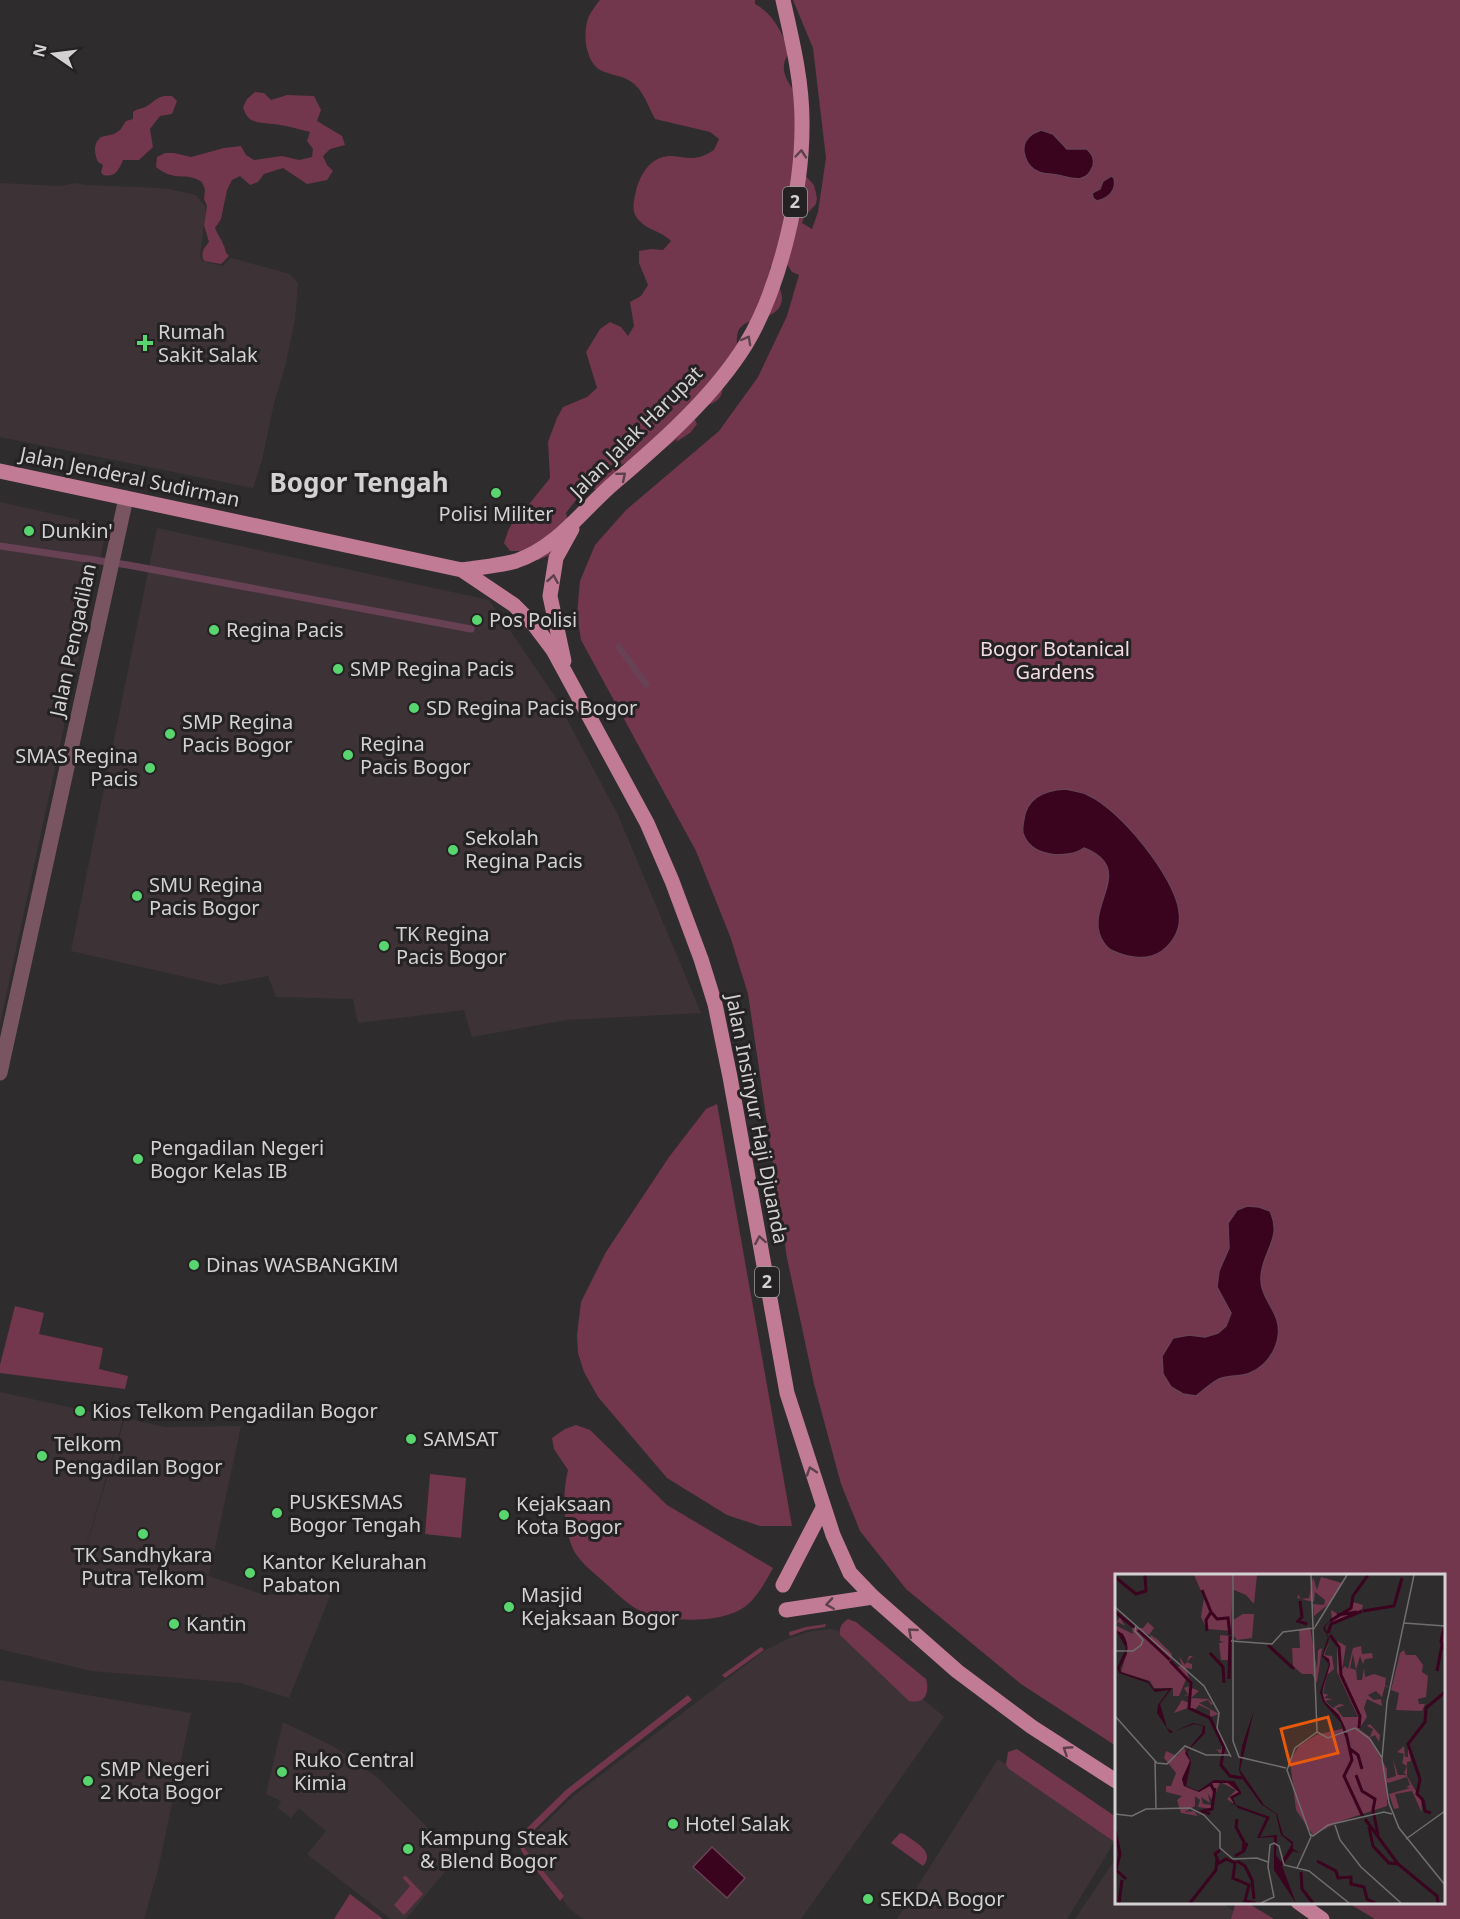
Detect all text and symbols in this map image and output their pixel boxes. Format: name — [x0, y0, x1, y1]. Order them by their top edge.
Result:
north arrow — [24, 24, 84, 84]
text: N — [27, 41, 52, 59]
one-way arrow — [794, 149, 807, 158]
road number: 2 — [783, 187, 807, 217]
place label: Rumah Sakit Salak — [158, 318, 258, 368]
marker: Rumah Sakit Salak — [136, 334, 154, 352]
one-way arrow — [740, 335, 751, 346]
street label: Jalan Jalak Harupat — [562, 360, 708, 505]
street label: Jalan Jenderal Sudirman — [16, 440, 243, 513]
district label: Bogor Tengah — [269, 464, 449, 500]
one-way arrow — [615, 472, 626, 483]
marker: Polisi Militer — [489, 486, 503, 500]
place label: Polisi Militer — [439, 500, 553, 527]
place label: Dunkin' — [41, 517, 113, 544]
marker: Dunkin' — [22, 524, 36, 538]
street label: Jalan Pengadilan — [43, 561, 102, 721]
one-way arrow — [546, 575, 558, 584]
place label: Pos Polisi — [489, 606, 577, 633]
marker: Pos Polisi — [470, 613, 484, 627]
place label: Regina Pacis — [226, 616, 344, 643]
marker: Regina Pacis — [207, 623, 221, 637]
park label: Bogor Botanical Gardens — [980, 635, 1130, 685]
place label: SMP Regina Pacis — [350, 655, 514, 682]
marker: SMP Regina Pacis — [331, 662, 345, 676]
place label: SD Regina Pacis Bogor — [426, 694, 637, 721]
marker: SD Regina Pacis Bogor — [407, 701, 421, 715]
place label: SMP Regina Pacis Bogor — [182, 708, 293, 758]
marker: SMP Regina Pacis Bogor — [163, 727, 177, 741]
place label: Regina Pacis Bogor — [360, 730, 471, 780]
place label: SMAS Regina Pacis — [15, 742, 138, 792]
marker: Regina Pacis Bogor — [341, 748, 355, 762]
marker: SMAS Regina Pacis — [143, 761, 157, 775]
place label: Sekolah Regina Pacis — [465, 824, 583, 874]
marker: Sekolah Regina Pacis — [446, 843, 460, 857]
place label: SMU Regina Pacis Bogor — [149, 871, 263, 921]
marker: SMU Regina Pacis Bogor — [130, 889, 144, 903]
place label: TK Regina Pacis Bogor — [396, 920, 507, 970]
marker: TK Regina Pacis Bogor — [377, 939, 391, 953]
street label: Jalan Insinyur Haji Djuanda — [720, 990, 795, 1246]
place label: Pengadilan Negeri Bogor Kelas IB — [150, 1134, 324, 1184]
marker: Pengadilan Negeri Bogor Kelas IB — [131, 1152, 145, 1166]
one-way arrow — [754, 1236, 766, 1245]
place label: Dinas WASBANGKIM — [206, 1251, 399, 1278]
marker: Dinas WASBANGKIM — [187, 1258, 201, 1272]
road number: 2 — [755, 1267, 779, 1297]
place label: Kios Telkom Pengadilan Bogor — [92, 1397, 378, 1424]
marker: Kios Telkom Pengadilan Bogor — [73, 1404, 87, 1418]
place label: SAMSAT — [423, 1425, 498, 1452]
place label: Telkom Pengadilan Bogor — [54, 1430, 222, 1480]
marker: SAMSAT — [404, 1432, 418, 1446]
marker: Telkom Pengadilan Bogor — [35, 1449, 49, 1463]
one-way arrow — [806, 1466, 819, 1477]
place label: PUSKESMAS Bogor Tengah — [289, 1488, 421, 1538]
place label: Kejaksaan Kota Bogor — [516, 1490, 622, 1540]
marker: PUSKESMAS Bogor Tengah — [270, 1506, 284, 1520]
marker: Kejaksaan Kota Bogor — [497, 1508, 511, 1522]
marker: TK Sandhykara Putra Telkom — [136, 1527, 150, 1541]
place label: TK Sandhykara Putra Telkom — [73, 1541, 213, 1591]
place label: Kantor Kelurahan Pabaton — [262, 1548, 427, 1598]
marker: Kantor Kelurahan Pabaton — [243, 1566, 257, 1580]
inset map — [1115, 1574, 1445, 1904]
place label: Masjid Kejaksaan Bogor — [521, 1581, 679, 1631]
one-way arrow — [825, 1597, 835, 1610]
marker: Masjid Kejaksaan Bogor — [502, 1600, 516, 1614]
place label: Kantin — [186, 1610, 247, 1637]
marker: Kantin — [167, 1617, 181, 1631]
one-way arrow — [909, 1628, 919, 1639]
place label: Ruko Central Kimia — [294, 1746, 415, 1796]
one-way arrow — [1063, 1746, 1074, 1757]
place label: SMP Negeri 2 Kota Bogor — [100, 1755, 223, 1805]
marker: Ruko Central Kimia — [275, 1765, 289, 1779]
marker: SMP Negeri 2 Kota Bogor — [81, 1774, 95, 1788]
place label: Hotel Salak — [685, 1810, 790, 1837]
marker: Hotel Salak — [666, 1817, 680, 1831]
place label: Kampung Steak & Blend Bogor — [420, 1824, 569, 1874]
marker: Kampung Steak & Blend Bogor — [401, 1842, 415, 1856]
place label: SEKDA Bogor — [880, 1885, 1004, 1912]
marker: SEKDA Bogor — [861, 1892, 875, 1906]

